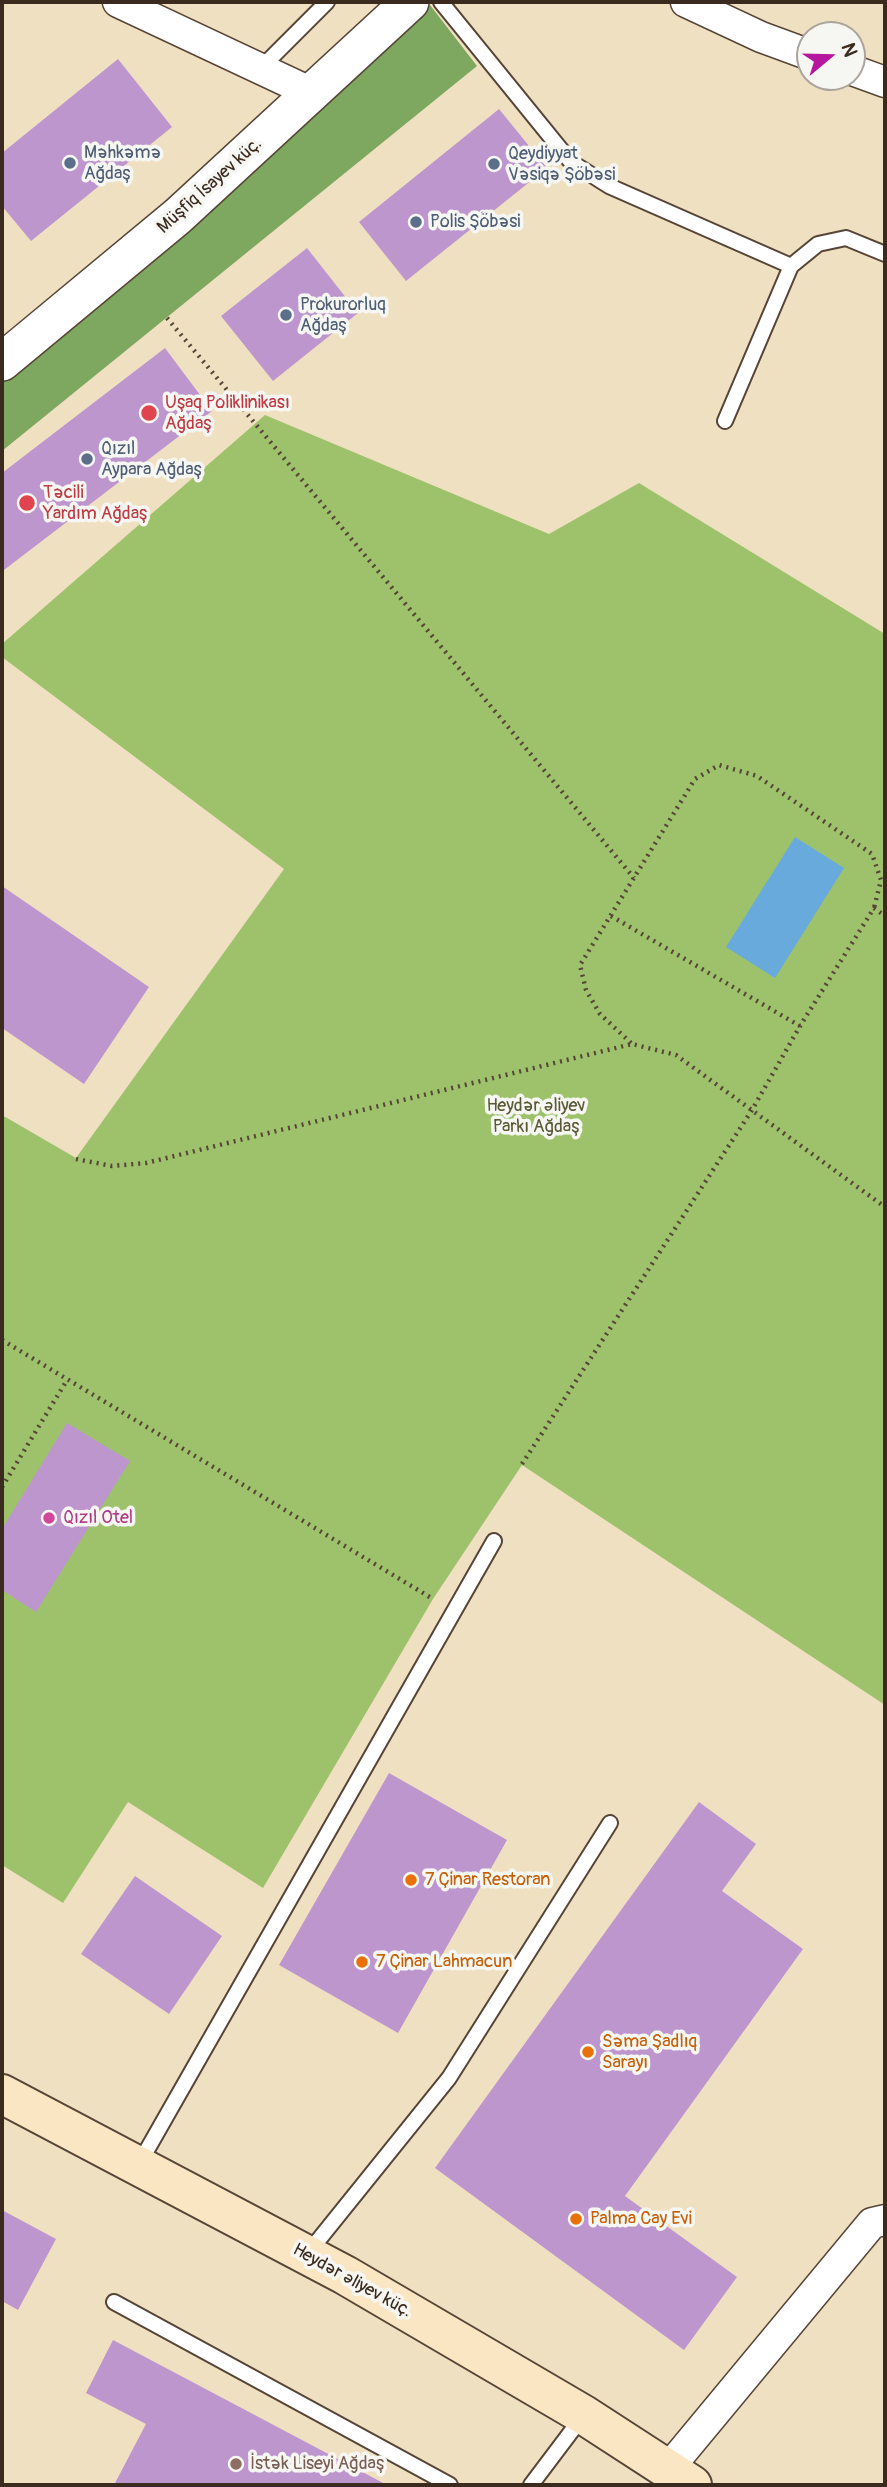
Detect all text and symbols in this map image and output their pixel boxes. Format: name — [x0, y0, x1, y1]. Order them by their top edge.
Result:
north arrow — [796, 21, 866, 91]
text: N — [836, 40, 862, 60]
street label: Müşfiq İsayev küç. — [153, 133, 267, 239]
place label: Məhkəmə Ağdaş — [84, 142, 161, 184]
place label: Qeydiyyat Vəsiqə Şöbəsi — [508, 143, 615, 186]
marker: Məhkəmə Ağdaş — [62, 155, 78, 171]
marker: Qeydiyyat Vəsiqə Şöbəsi — [486, 156, 502, 172]
place label: Polis Şöbəsi — [430, 211, 520, 233]
marker: Polis Şöbəsi — [408, 214, 424, 230]
place label: Prokurorluq Ağdaş — [300, 294, 386, 336]
marker: Prokurorluq Ağdaş — [278, 307, 294, 323]
place label: Uşaq Poliklinikası Ağdaş — [165, 392, 290, 434]
marker: Uşaq Poliklinikası Ağdaş — [139, 403, 159, 423]
place label: Qızıl Aypara Ağdaş — [101, 438, 202, 480]
marker: Qızıl Aypara Ağdaş — [79, 451, 95, 467]
place label: Təcili Yardım Ağdaş — [43, 482, 147, 524]
marker: Təcili Yardım Ağdaş — [17, 493, 37, 513]
park label: Heydər Əliyev Parkı Ağdaş — [487, 1095, 585, 1138]
place label: Qızıl Otel — [63, 1507, 133, 1529]
marker: Qızıl Otel — [41, 1510, 57, 1526]
place label: 7 Çinar Restoran — [425, 1869, 550, 1891]
marker: 7 Çinar Restoran — [403, 1872, 419, 1888]
place label: 7 Çinar Lahmacun — [376, 1951, 512, 1973]
marker: 7 Çinar Lahmacun — [354, 1954, 370, 1970]
place label: Səma Şadlıq Sarayı — [602, 2031, 697, 2074]
marker: Səma Şadlıq Sarayı — [580, 2044, 596, 2060]
place label: Palma Cay Evi — [590, 2208, 692, 2230]
marker: Palma Cay Evi — [568, 2211, 584, 2227]
street label: Heydər Əliyev küç. — [289, 2239, 415, 2323]
place label: İstək Liseyi Ağdaş — [250, 2453, 384, 2475]
marker: İstək Liseyi Ağdaş — [228, 2456, 244, 2472]

